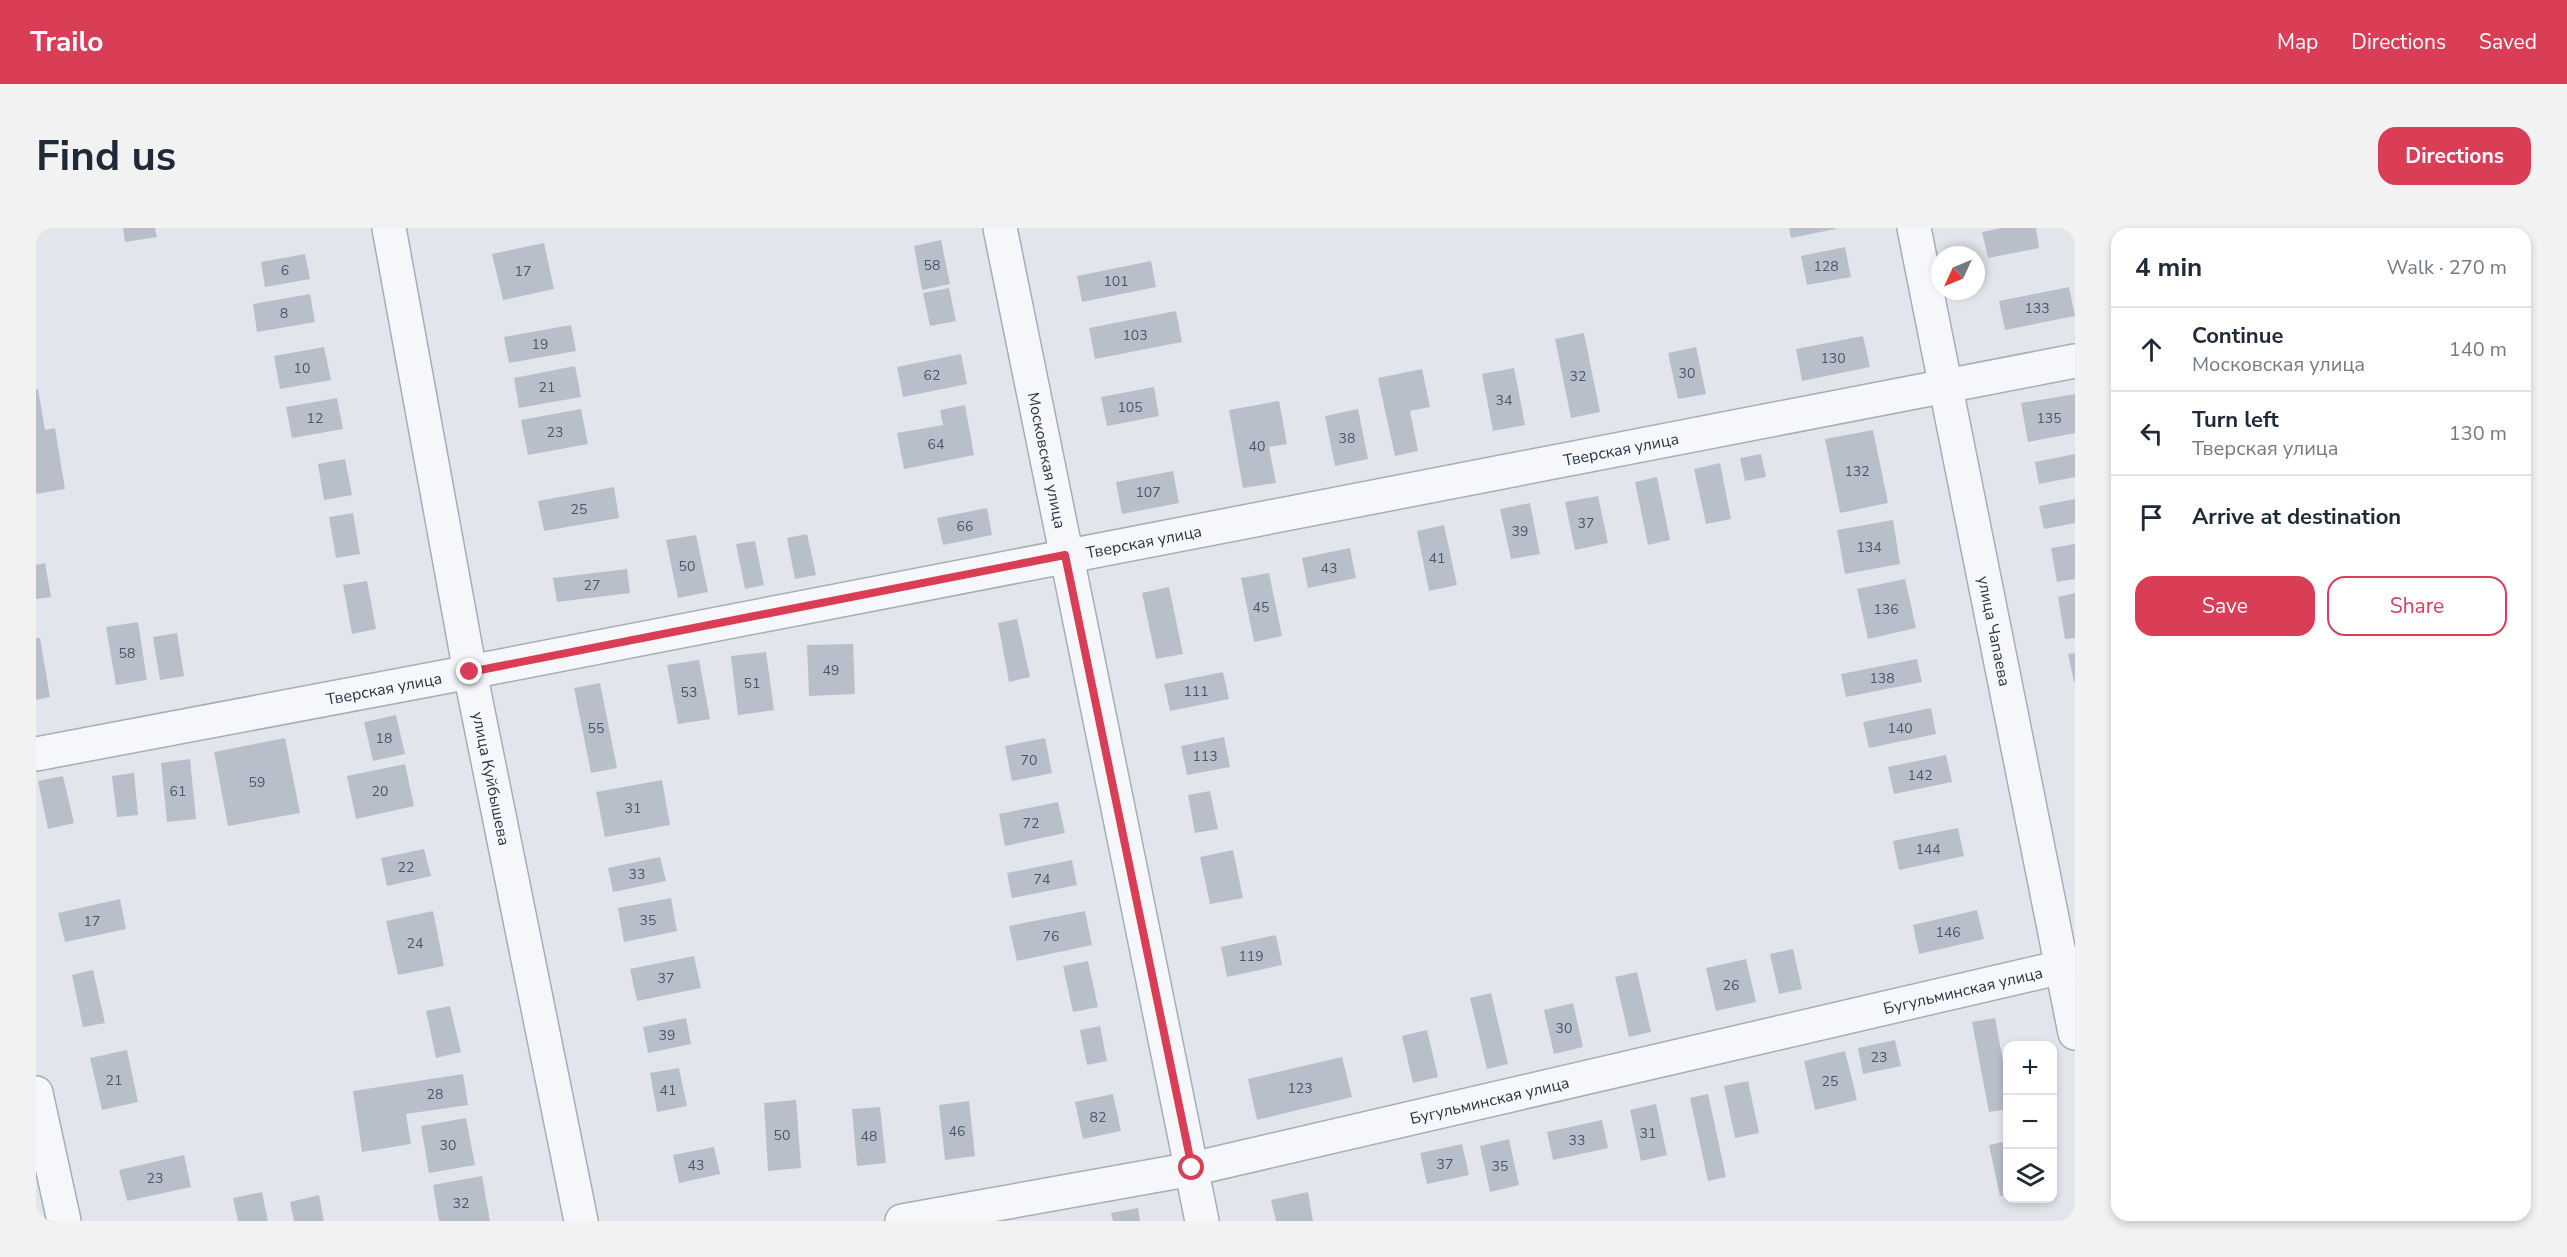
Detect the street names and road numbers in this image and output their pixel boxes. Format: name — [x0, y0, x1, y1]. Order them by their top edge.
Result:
street label: Московская улица — [1022, 390, 1071, 531]
street label: Тверская улица — [1561, 428, 1681, 472]
street label: Тверская улица — [1084, 520, 1204, 564]
street label: улица Чапаева — [1972, 574, 2015, 688]
street label: Тверская улица — [324, 668, 444, 711]
street label: улица Куйбышева — [466, 710, 515, 848]
street label: Бугульминская улица — [1881, 962, 2045, 1020]
street label: Бугульминская улица — [1408, 1072, 1572, 1130]

